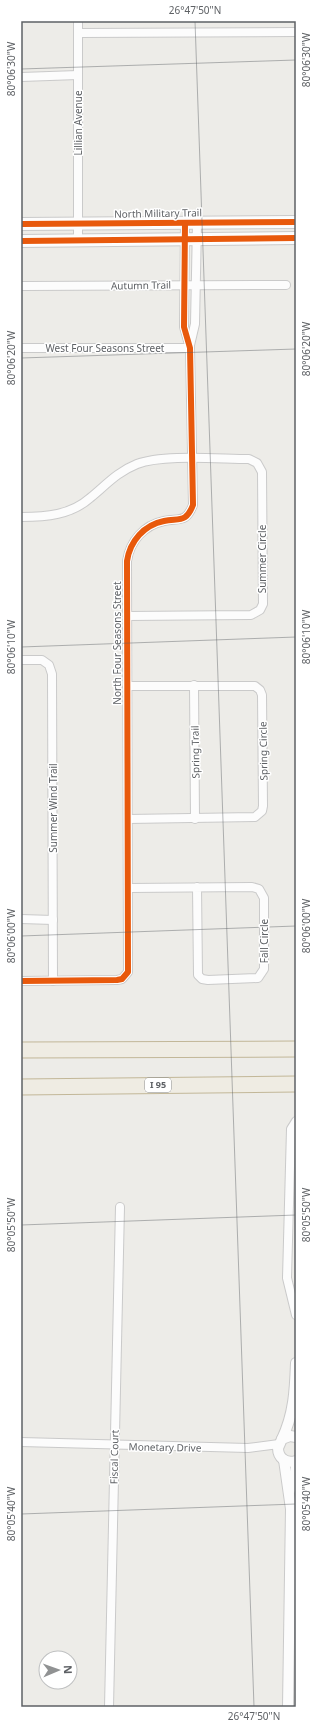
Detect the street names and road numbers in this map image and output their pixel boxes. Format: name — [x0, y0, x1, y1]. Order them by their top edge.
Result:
street label: Lillian Avenue — [71, 90, 85, 156]
street label: North Military Trail — [114, 205, 202, 221]
street label: Autumn Trail — [111, 277, 171, 293]
street label: West Four Seasons Street — [46, 341, 165, 355]
street label: Summer Circle — [255, 524, 269, 593]
street label: North Four Seasons Street — [110, 581, 124, 705]
street label: Spring Circle — [255, 721, 271, 781]
street label: Spring Trail — [188, 725, 202, 779]
street label: Summer Wind Trail — [46, 763, 60, 853]
street label: Fall Circle — [257, 918, 271, 963]
road number: I 95 — [145, 1078, 171, 1092]
street label: Fiscal Court — [107, 1429, 121, 1484]
street label: Monetary Drive — [129, 1439, 202, 1455]

